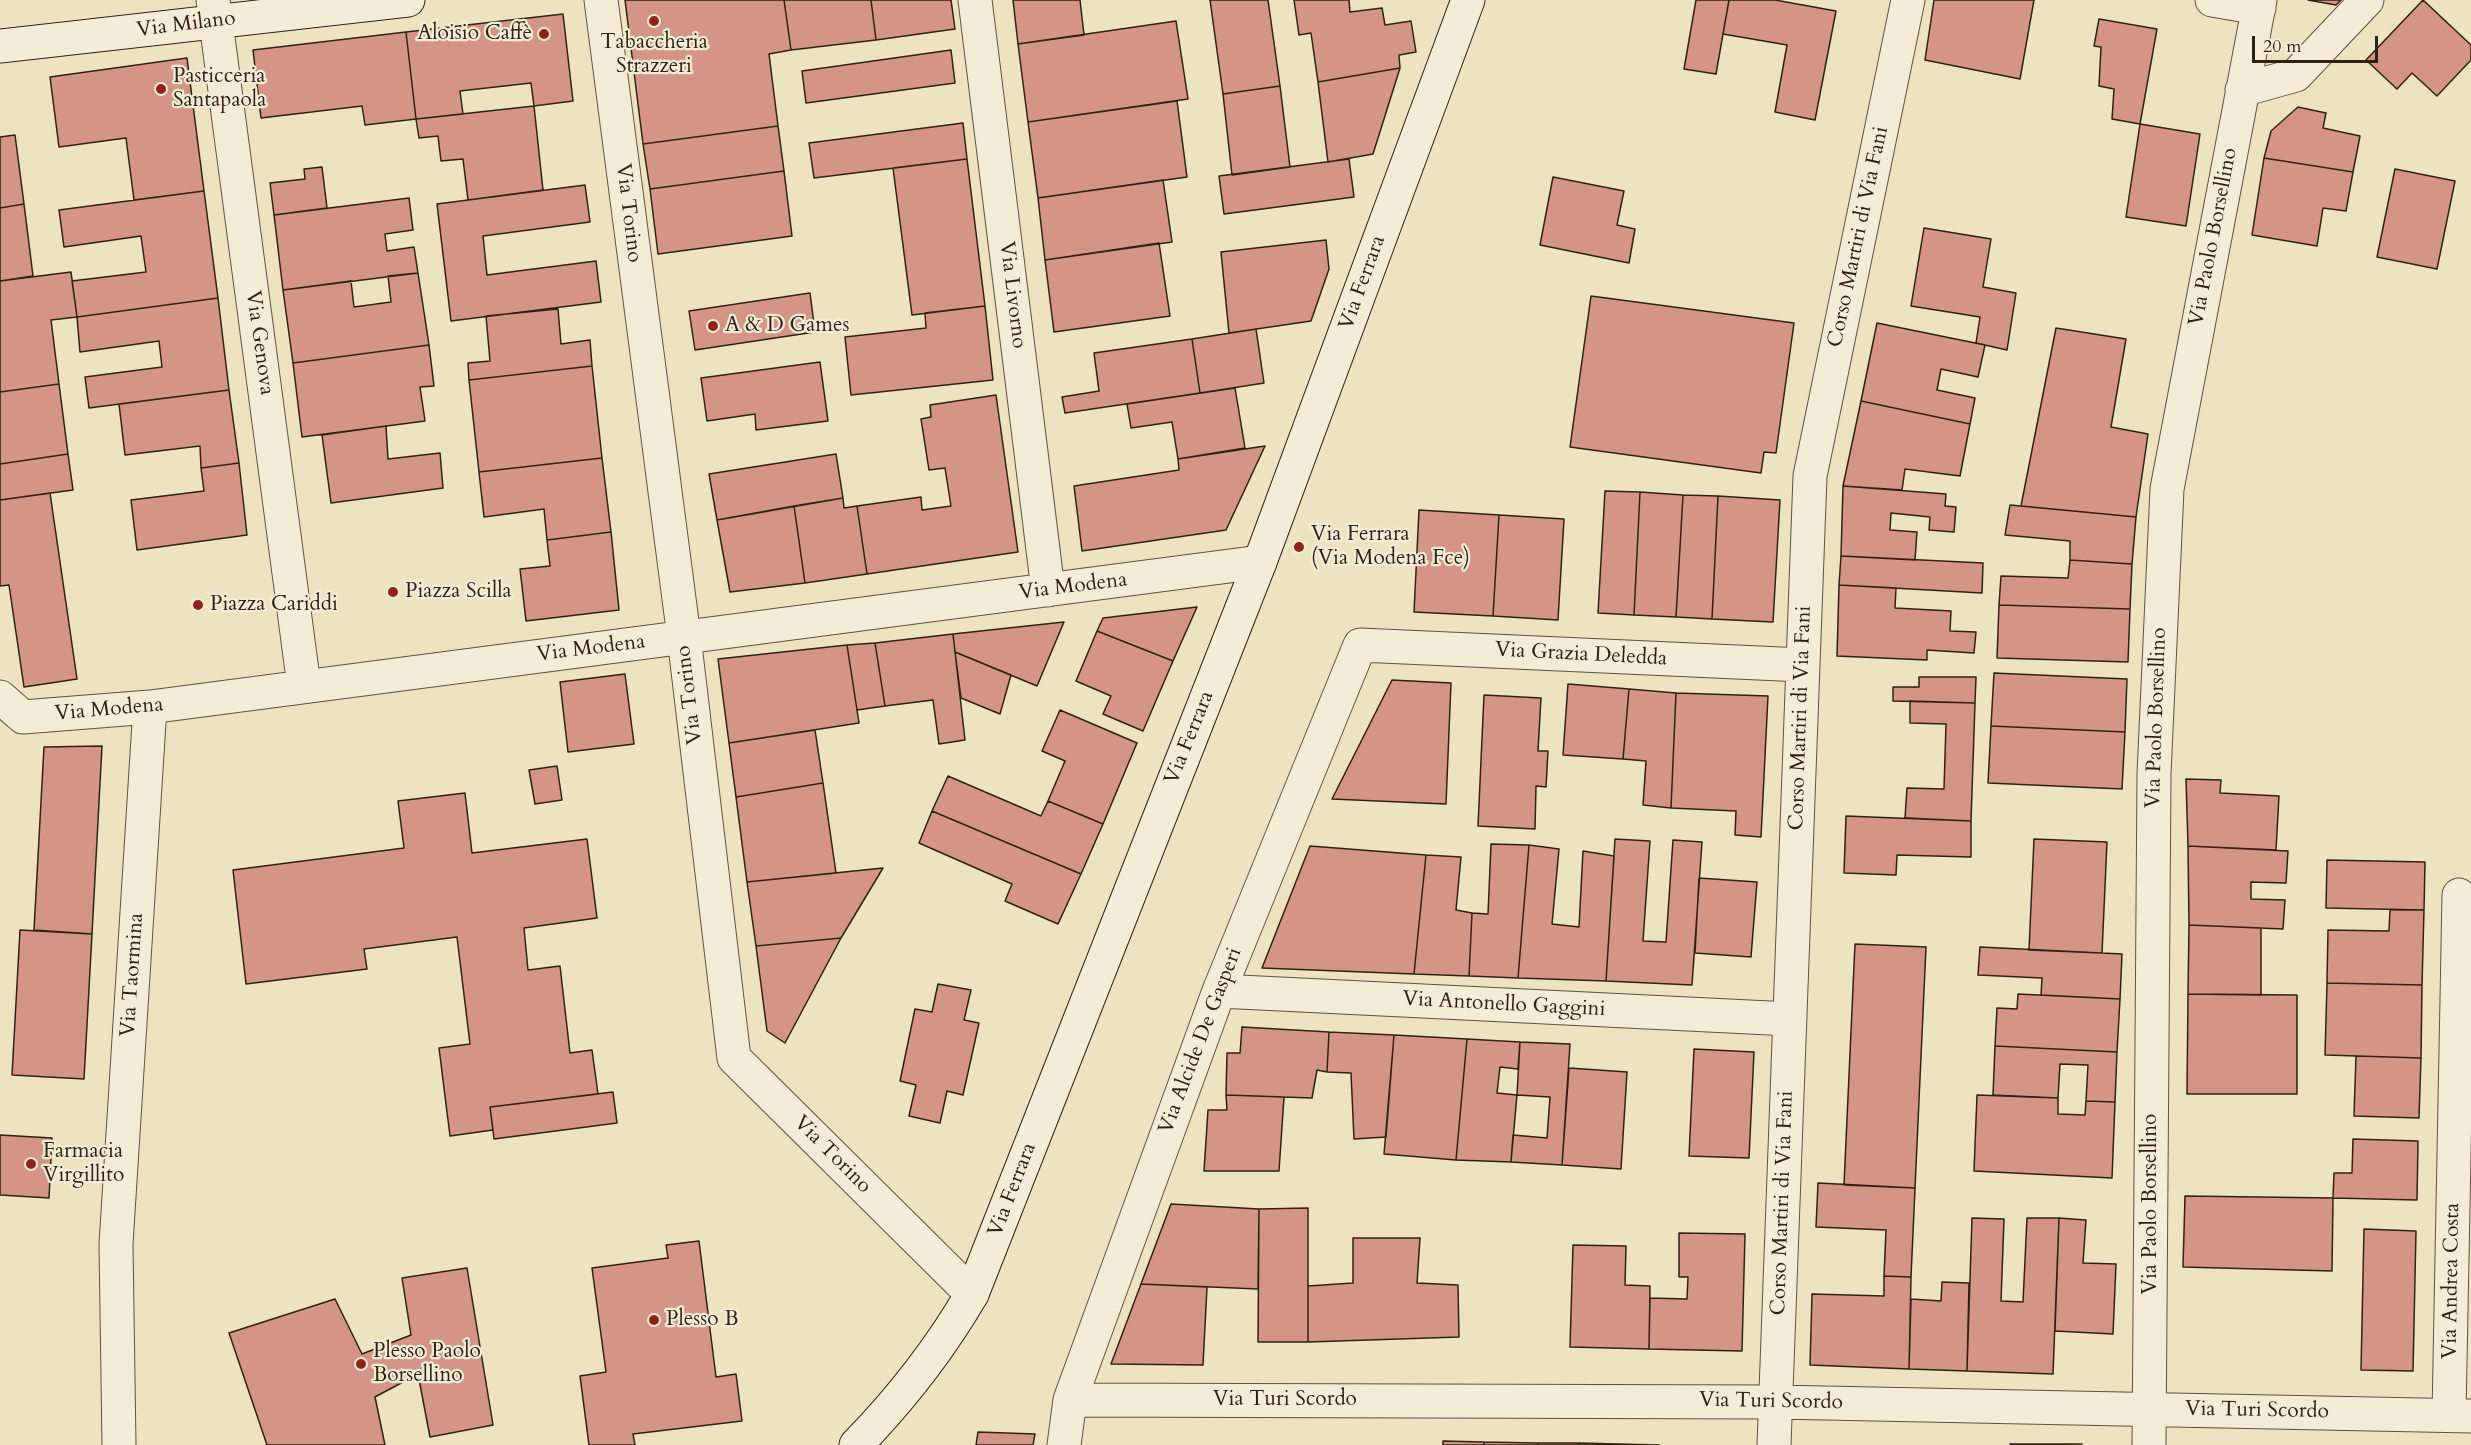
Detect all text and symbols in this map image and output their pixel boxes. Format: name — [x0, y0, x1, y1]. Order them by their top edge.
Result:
street label: Via Milano — [135, 6, 237, 44]
marker: Tabaccheria Strazzeri — [647, 14, 661, 28]
place label: Aloisio Caffè — [417, 21, 532, 47]
scale bar — [2255, 24, 2381, 62]
marker: Aloisio Caffè — [537, 27, 551, 41]
place label: Tabaccheria Strazzeri — [600, 30, 708, 80]
text: 20 m — [2263, 34, 2302, 59]
place label: Pasticceria Santapaola — [173, 64, 266, 114]
marker: Pasticceria Santapaola — [154, 82, 168, 96]
street label: Corso Martiri di Via Fani — [1823, 124, 1895, 350]
street label: Via Paolo Borsellino — [2184, 146, 2244, 328]
street label: Via Torino — [609, 162, 647, 264]
street label: Via Ferrara — [1334, 232, 1392, 334]
street label: Via Livorno — [993, 240, 1031, 350]
street label: Via Genova — [239, 289, 279, 397]
place label: A & D Games — [725, 313, 850, 339]
marker: A & D Games — [706, 319, 720, 333]
place label: Via Ferrara (Via Modena Fce) — [1311, 522, 1470, 572]
marker: Via Ferrara (Via Modena Fce) — [1292, 540, 1306, 554]
street label: Via Modena — [1017, 568, 1129, 606]
place label: Piazza Scilla — [405, 579, 512, 605]
marker: Piazza Scilla — [386, 585, 400, 599]
place label: Piazza Cariddi — [210, 592, 338, 618]
marker: Piazza Cariddi — [191, 598, 205, 612]
street label: Corso Martiri di Via Fani — [1784, 605, 1818, 831]
street label: Via Paolo Borsellino — [2141, 627, 2173, 809]
street label: Via Modena — [535, 630, 647, 668]
street label: Via Grazia Deledda — [1494, 638, 1668, 672]
street label: Via Torino — [671, 644, 709, 746]
street label: Via Ferrara — [1160, 688, 1220, 788]
street label: Via Modena — [54, 693, 164, 727]
street label: Via Taormina — [116, 912, 150, 1038]
street label: Via Alcide De Gasperi — [1154, 944, 1248, 1138]
street label: Via Antonello Gaggini — [1402, 987, 1606, 1023]
street label: Corso Martiri di Via Fani — [1766, 1090, 1800, 1316]
street label: Via Torino — [788, 1111, 876, 1199]
street label: Via Paolo Borsellino — [2138, 1114, 2164, 1294]
place label: Farmacia Virgillito — [43, 1139, 124, 1189]
street label: Via Ferrara — [984, 1139, 1042, 1241]
marker: Farmacia Virgillito — [24, 1157, 38, 1171]
street label: Via Andrea Costa — [2438, 1203, 2466, 1359]
place label: Plesso B — [666, 1307, 739, 1333]
marker: Plesso B — [647, 1313, 661, 1327]
place label: Plesso Paolo Borsellino — [373, 1339, 481, 1389]
marker: Plesso Paolo Borsellino — [354, 1357, 368, 1371]
street label: Via Turi Scordo — [1213, 1387, 1357, 1413]
street label: Via Turi Scordo — [1699, 1388, 1843, 1416]
street label: Via Turi Scordo — [2185, 1397, 2329, 1425]

